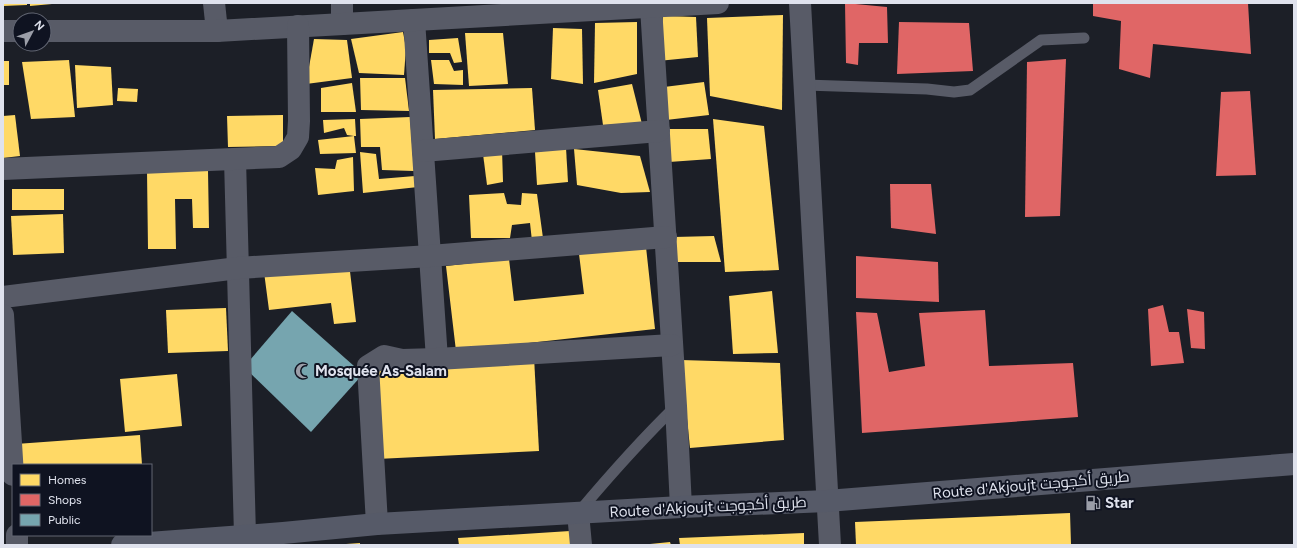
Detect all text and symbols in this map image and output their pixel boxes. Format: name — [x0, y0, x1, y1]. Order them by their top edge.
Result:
north arrow — [12, 12, 52, 52]
text: N — [31, 18, 47, 33]
mosque icon: Mosquée As-Salam — [294, 362, 312, 380]
place label: Mosquée As-Salam — [315, 362, 447, 380]
legend — [12, 464, 152, 536]
street label: Route d'Akjoujt طريق أكجوجت — [932, 466, 1130, 504]
text: Homes — [48, 473, 87, 487]
street label: Route d'Akjoujt طريق أكجوجت — [609, 492, 807, 522]
text: Shops — [48, 493, 82, 507]
fuel station icon: Star — [1084, 494, 1102, 512]
place label: Star — [1105, 494, 1134, 512]
text: Public — [48, 513, 81, 527]

